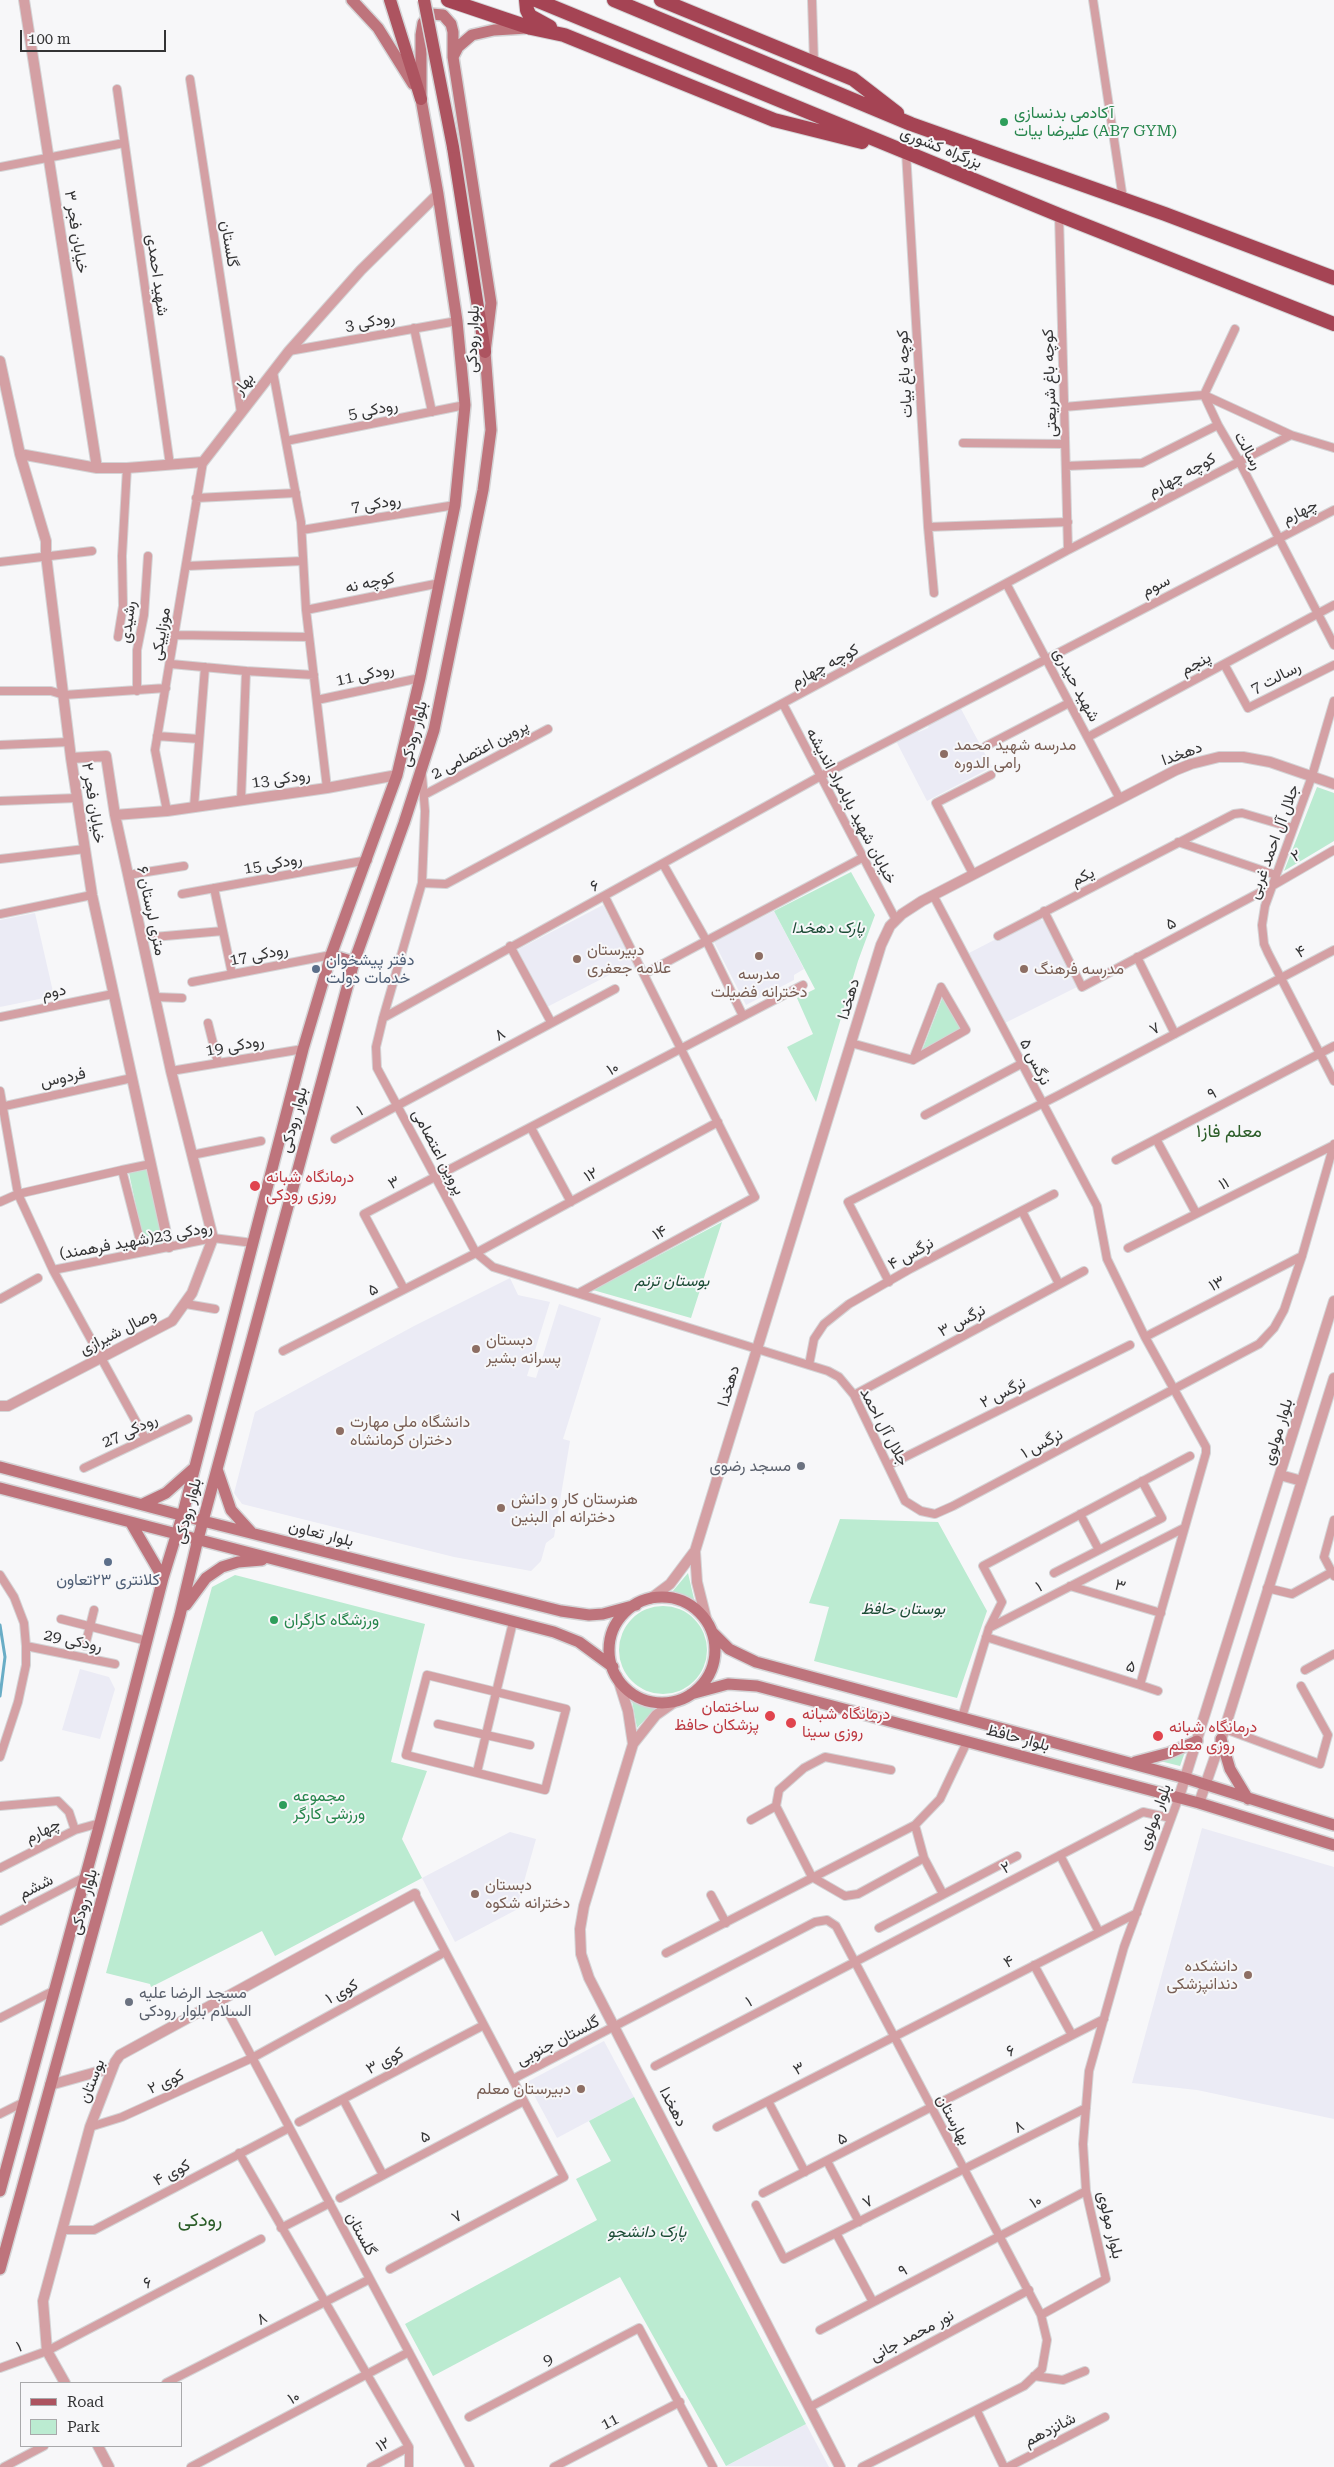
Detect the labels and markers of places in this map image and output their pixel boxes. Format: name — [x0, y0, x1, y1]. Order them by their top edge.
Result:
place label: آکادمی بدنسازی علیرضا بیات (AB7 GYM) — [1014, 103, 1177, 141]
marker: آکادمی بدنسازی علیرضا بیات (AB7 GYM) — [998, 116, 1010, 128]
place label: مدرسه شهید محمد رامی الدوره — [954, 735, 1076, 773]
marker: مدرسه شهید محمد رامی الدوره — [938, 748, 950, 760]
place label: دبیرستان علامه جعفری — [587, 940, 671, 978]
place label: دفتر پیشخوان خدمات دولت — [326, 950, 414, 988]
marker: مدرسه دخترانه فضيلت — [753, 950, 765, 962]
marker: دبیرستان علامه جعفری — [571, 953, 583, 965]
place label: مدرسه فرهنگ — [1034, 959, 1124, 979]
marker: دفتر پیشخوان خدمات دولت — [310, 963, 322, 975]
marker: مدرسه فرهنگ — [1018, 963, 1030, 975]
place label: مدرسه دخترانه فضيلت — [711, 964, 807, 1002]
place label: درمانگاه شبانه روزی رودکی — [266, 1167, 354, 1205]
marker: درمانگاه شبانه روزی رودکی — [248, 1179, 262, 1193]
place label: دبستان پسرانه بشير — [486, 1330, 561, 1368]
marker: دبستان پسرانه بشير — [470, 1343, 482, 1355]
place label: دانشگاه ملی مهارت دختران کرمانشاه — [350, 1412, 470, 1450]
marker: دانشگاه ملی مهارت دختران کرمانشاه — [334, 1425, 346, 1437]
place label: مسجد رضوی — [709, 1456, 791, 1476]
marker: مسجد رضوی — [795, 1460, 807, 1472]
place label: هنرستان کار و دانش دخترانه ام البنین — [511, 1489, 638, 1527]
marker: هنرستان کار و دانش دخترانه ام البنین — [495, 1502, 507, 1514]
marker: کلانتری ۲۳تعاون — [102, 1556, 114, 1568]
place label: کلانتری ۲۳تعاون — [56, 1570, 160, 1590]
place label: ورزشگاه کارگران — [284, 1610, 379, 1630]
marker: ورزشگاه کارگران — [268, 1614, 280, 1626]
place label: ساختمان پزشکان حافظ — [674, 1697, 759, 1735]
place label: درمانگاه شبانه روزی سینا — [802, 1704, 890, 1742]
marker: ساختمان پزشکان حافظ — [763, 1709, 777, 1723]
marker: درمانگاه شبانه روزی سینا — [784, 1716, 798, 1730]
place label: درمانگاه شبانه روزی معلم — [1169, 1717, 1257, 1755]
marker: درمانگاه شبانه روزی معلم — [1151, 1729, 1165, 1743]
place label: مجموعه ورزشی کارگر — [293, 1786, 365, 1824]
marker: مجموعه ورزشی کارگر — [277, 1799, 289, 1811]
place label: دبستان دخترانه شکوه — [485, 1875, 570, 1913]
marker: دبستان دخترانه شکوه — [469, 1888, 481, 1900]
place label: دانشکده دندانپزشکی — [1167, 1956, 1238, 1994]
marker: دانشکده دندانپزشکی — [1242, 1969, 1254, 1981]
place label: مسجد الرضا علیه السلام بلوار رودکی — [139, 1983, 252, 2021]
marker: مسجد الرضا علیه السلام بلوار رودکی — [123, 1996, 135, 2008]
place label: دبیرستان معلم — [477, 2079, 571, 2099]
marker: دبیرستان معلم — [575, 2083, 587, 2095]

